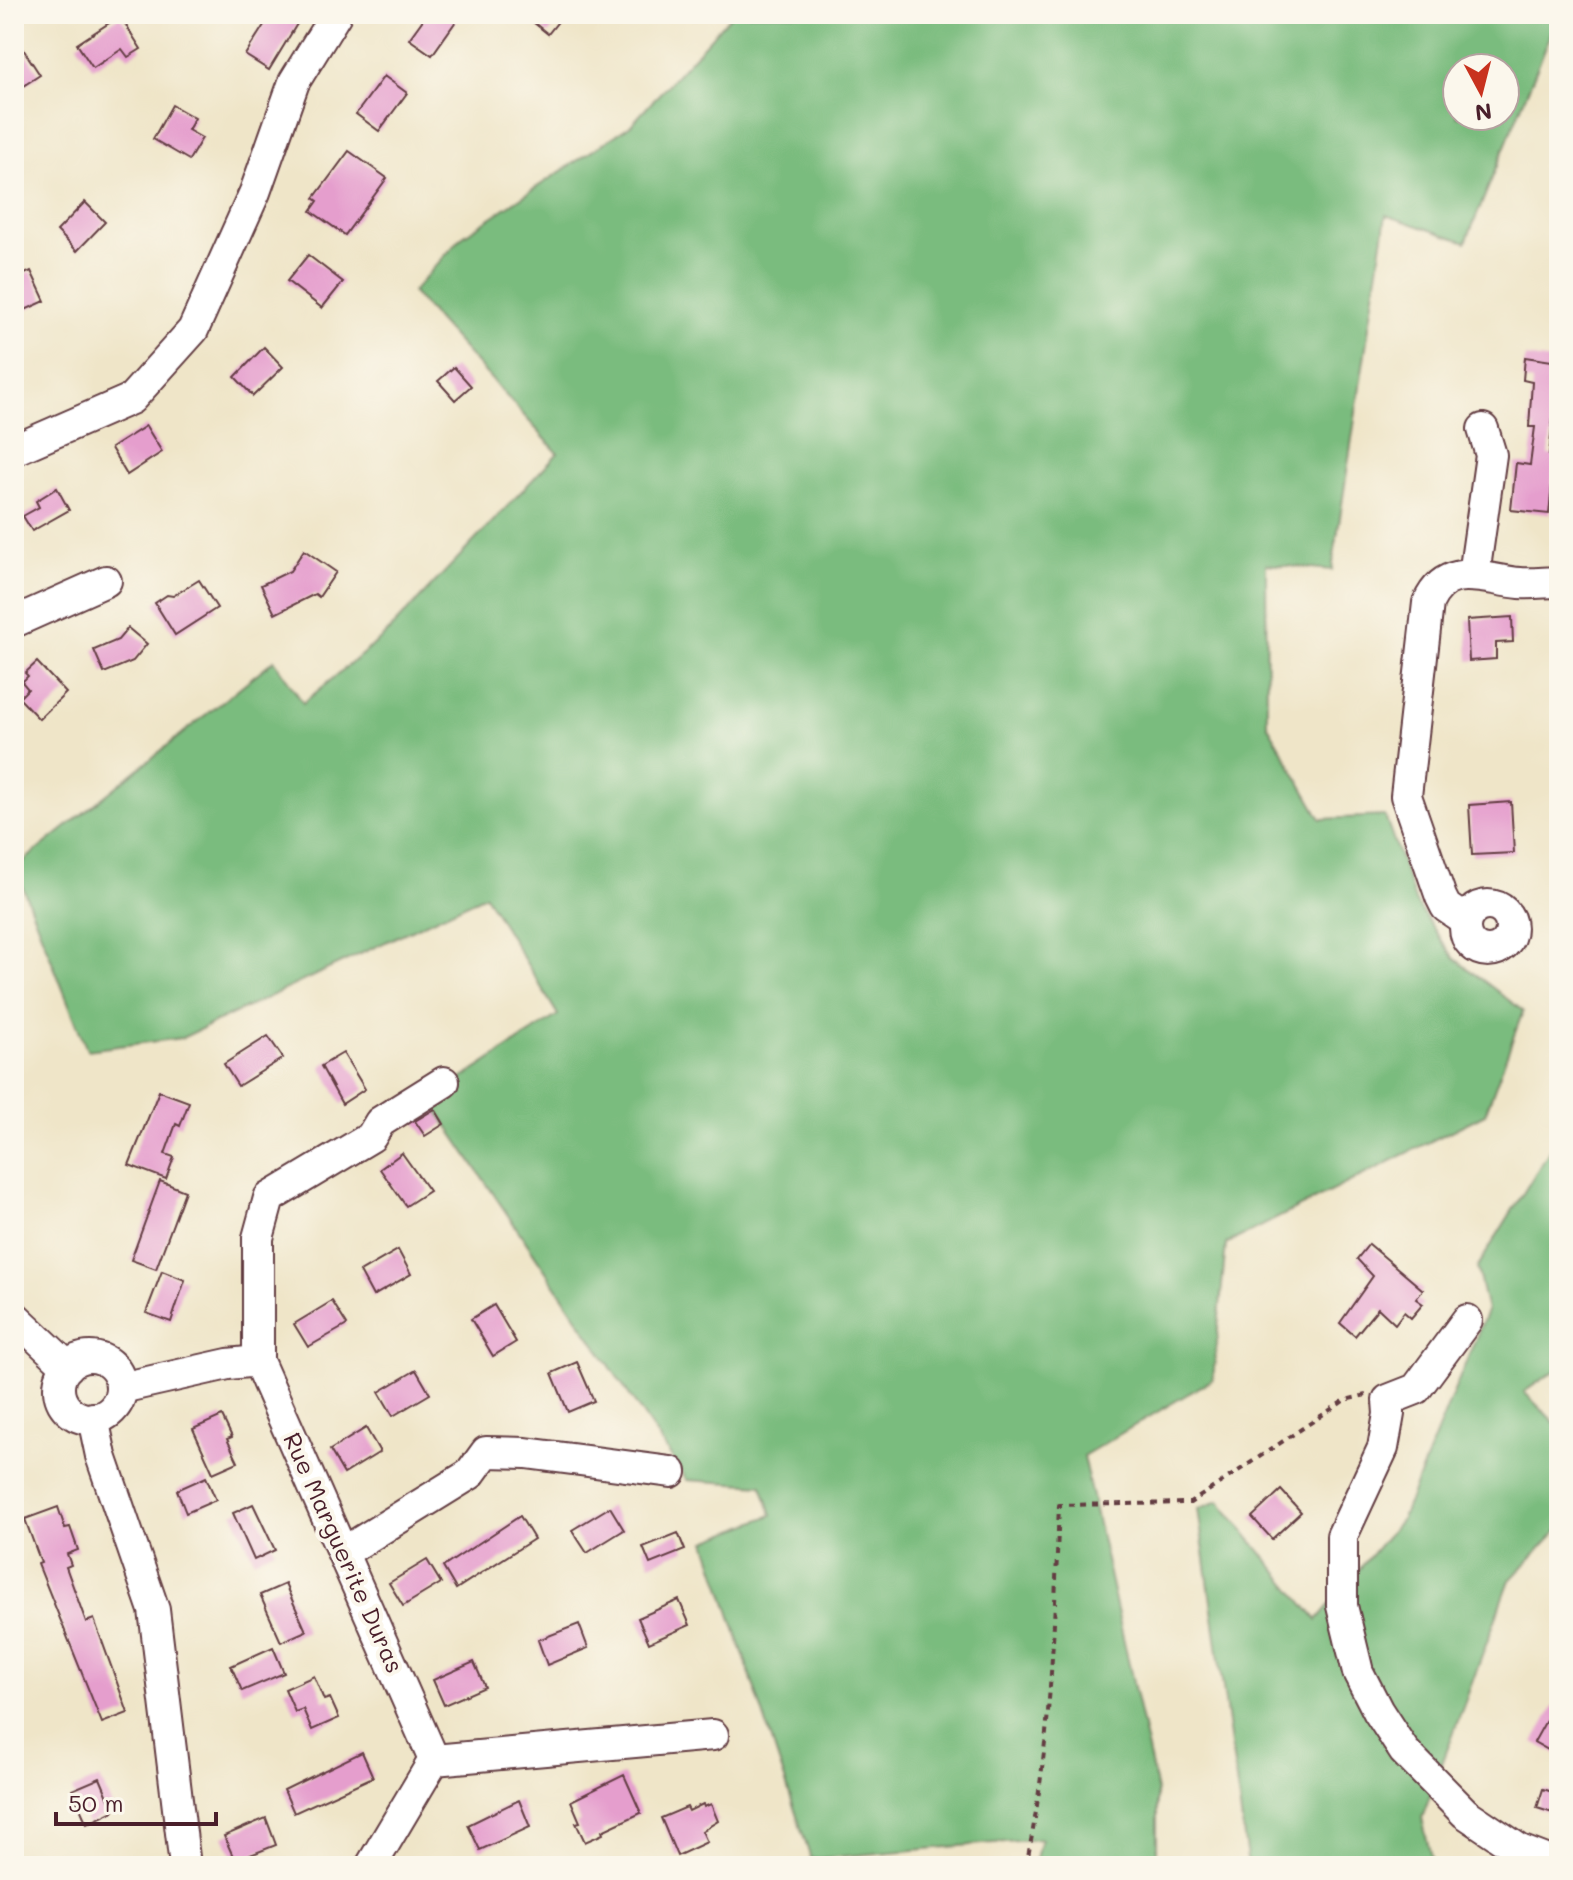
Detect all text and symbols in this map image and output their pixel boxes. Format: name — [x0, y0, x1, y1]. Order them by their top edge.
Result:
north arrow — [1441, 52, 1521, 132]
text: N — [1473, 97, 1494, 128]
street label: Rue Marguerite Duras — [277, 1427, 411, 1677]
scale bar — [56, 1776, 216, 1826]
text: 50 m — [68, 1787, 124, 1818]

